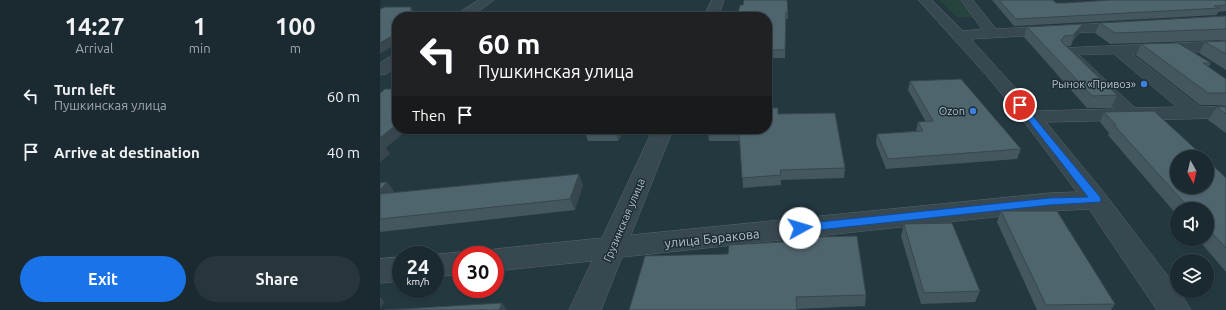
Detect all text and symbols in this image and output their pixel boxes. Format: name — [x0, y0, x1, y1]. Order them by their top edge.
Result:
text: 14:27 — [64, 13, 124, 40]
text: 1 — [193, 13, 206, 40]
text: 100 — [275, 13, 316, 40]
icon: left — [412, 28, 464, 80]
text: 60 m — [478, 28, 540, 59]
text: Arrival — [75, 41, 113, 55]
text: min — [189, 41, 211, 55]
text: m — [290, 41, 301, 55]
text: Пушкинская улица — [478, 61, 634, 81]
place label: Рынок «Привоз» — [1052, 78, 1136, 90]
marker: Рынок «Привоз» — [1139, 79, 1149, 89]
text: Turn left — [54, 81, 115, 98]
icon: left — [20, 85, 42, 107]
text: 60 m — [327, 88, 360, 105]
pin — [1003, 88, 1037, 122]
icon: arrive — [1009, 94, 1031, 116]
text: Пушкинская улица — [54, 98, 167, 112]
icon: arrive — [454, 104, 476, 126]
place label: Ozon — [939, 105, 965, 117]
marker: Ozon — [968, 106, 978, 116]
text: Then — [412, 107, 446, 124]
icon: arrive — [20, 141, 42, 163]
text: Arrive at destination — [54, 144, 200, 161]
text: 40 m — [327, 144, 360, 161]
north arrow — [1170, 150, 1214, 194]
map controls — [1170, 150, 1214, 298]
street label: Грузинская улица — [601, 176, 647, 264]
button: sound — [1170, 202, 1214, 246]
position arrow — [779, 207, 821, 249]
street label: улица Баракова — [664, 226, 760, 250]
speed limit sign: 30 — [452, 246, 504, 298]
button: layers — [1170, 254, 1214, 298]
text: 24 — [407, 255, 429, 278]
button: Exit — [20, 256, 186, 302]
button: Share — [194, 256, 360, 302]
text: km/h — [406, 276, 430, 287]

